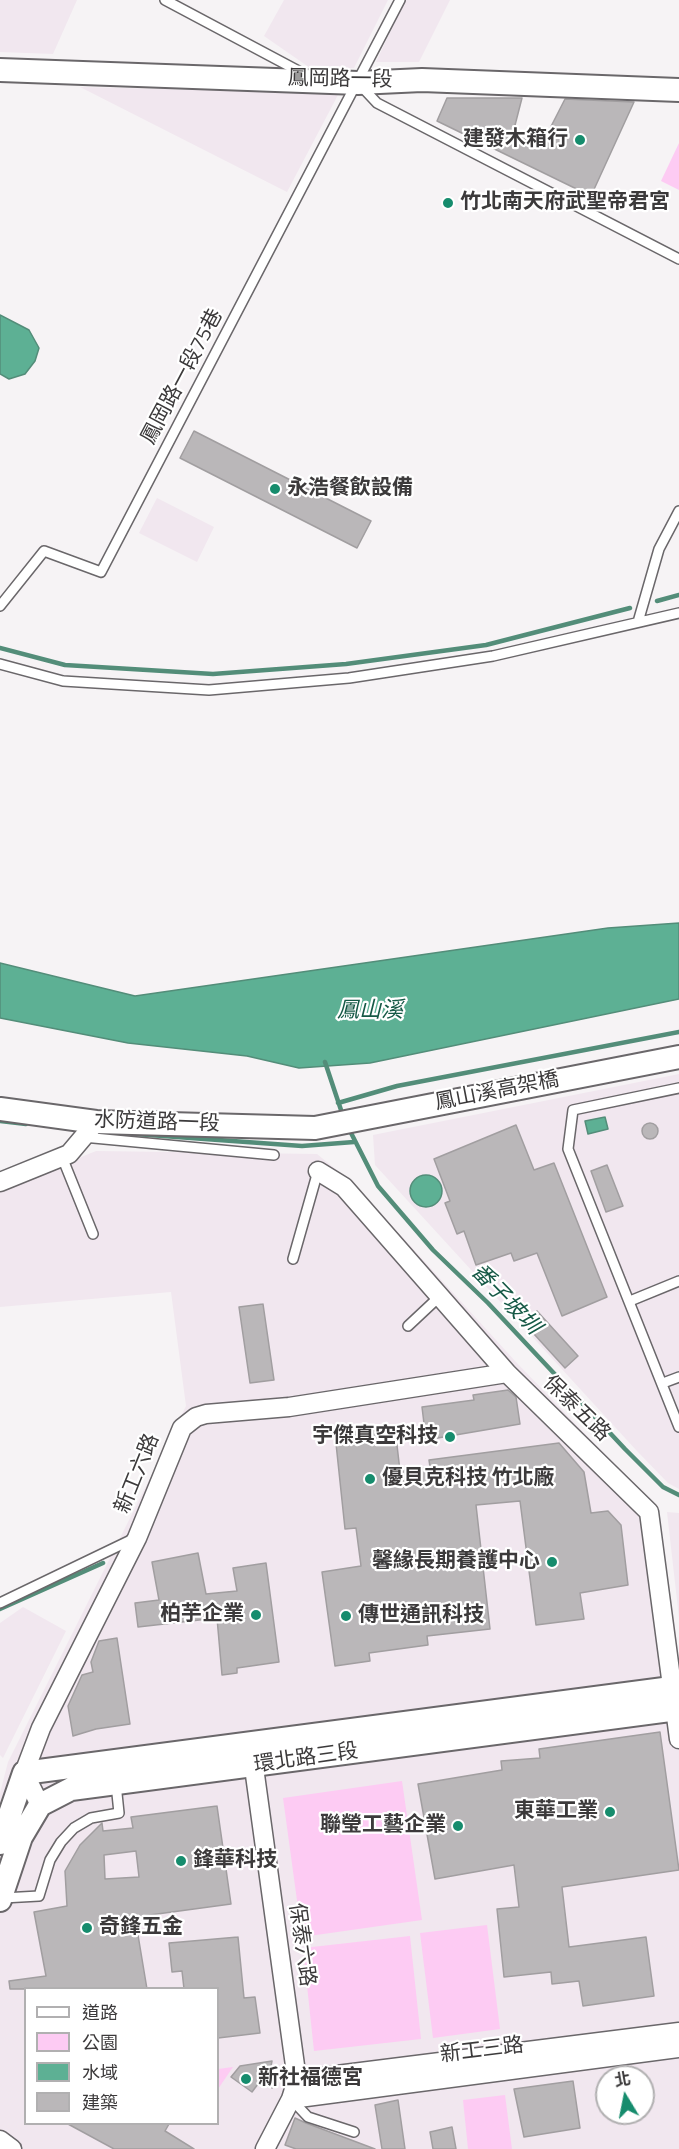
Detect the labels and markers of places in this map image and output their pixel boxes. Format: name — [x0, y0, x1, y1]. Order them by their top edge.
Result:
place label: 建發木箱行 — [463, 127, 568, 153]
marker: 建發木箱行 — [573, 133, 587, 147]
place label: 竹北南天府武聖帝君宮 — [460, 190, 670, 216]
marker: 竹北南天府武聖帝君宮 — [441, 196, 455, 210]
place label: 永浩餐飲設備 — [287, 476, 413, 502]
marker: 永浩餐飲設備 — [268, 482, 282, 496]
place label: 宇傑真空科技 — [312, 1424, 438, 1450]
marker: 宇傑真空科技 — [443, 1430, 457, 1444]
place label: 優貝克科技 竹北廠 — [382, 1466, 555, 1492]
marker: 優貝克科技 竹北廠 — [363, 1472, 377, 1486]
place label: 馨緣長期養護中心 — [372, 1549, 540, 1575]
marker: 馨緣長期養護中心 — [545, 1555, 559, 1569]
place label: 柏芋企業 — [160, 1602, 244, 1628]
place label: 傳世通訊科技 — [358, 1603, 484, 1629]
marker: 柏芋企業 — [249, 1608, 263, 1622]
marker: 傳世通訊科技 — [339, 1609, 353, 1623]
place label: 東華工業 — [514, 1799, 598, 1825]
marker: 東華工業 — [603, 1805, 617, 1819]
place label: 聯瑩工藝企業 — [320, 1813, 446, 1839]
marker: 聯瑩工藝企業 — [451, 1819, 465, 1833]
place label: 鋒華科技 — [193, 1848, 277, 1874]
marker: 鋒華科技 — [174, 1854, 188, 1868]
place label: 奇鋒五金 — [99, 1915, 183, 1941]
marker: 奇鋒五金 — [80, 1921, 94, 1935]
place label: 新社福德宮 — [258, 2066, 363, 2092]
marker: 新社福德宮 — [239, 2072, 253, 2086]

